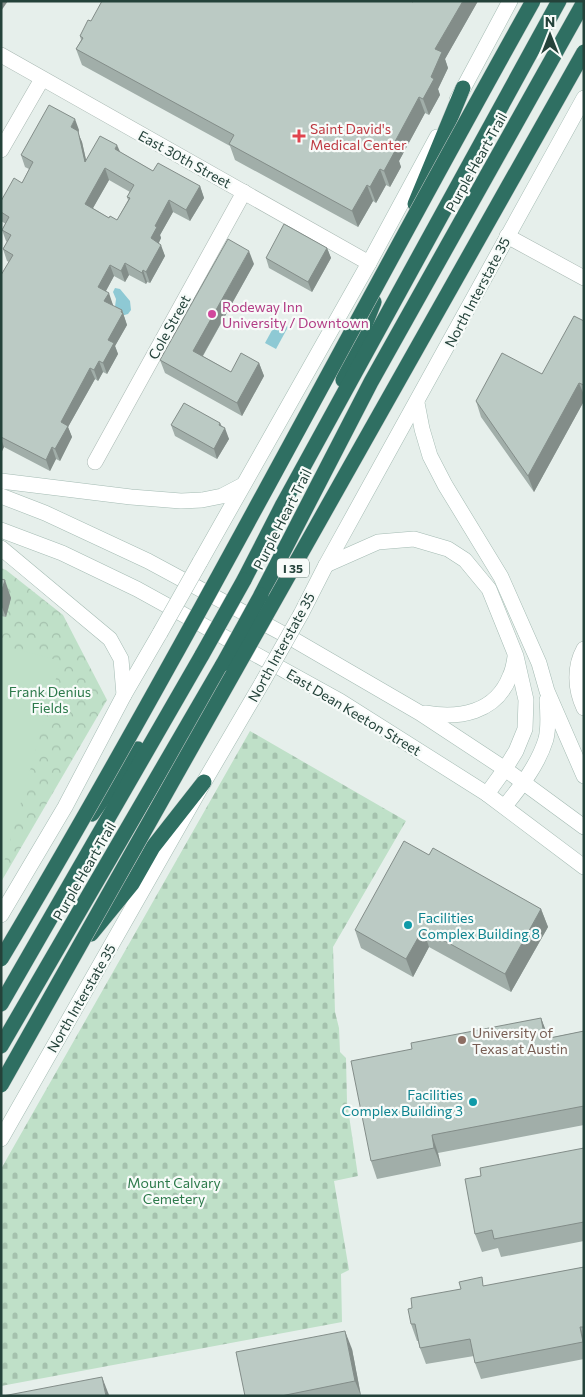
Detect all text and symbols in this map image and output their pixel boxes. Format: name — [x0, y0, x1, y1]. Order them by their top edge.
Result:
north arrow — [525, 10, 575, 60]
text: N — [545, 13, 555, 30]
street label: Purple Heart Trail — [442, 109, 510, 215]
place label: Saint David's Medical Center — [310, 120, 407, 153]
street label: East 30th Street — [136, 126, 235, 192]
marker: Saint David's Medical Center — [292, 129, 306, 143]
street label: North Interstate 35 — [441, 234, 513, 350]
street label: Cole Street — [144, 292, 194, 362]
place label: Rodeway Inn University / Downtown — [222, 298, 369, 331]
marker: Rodeway Inn University / Downtown — [206, 308, 218, 320]
street label: Purple Heart Trail — [249, 466, 315, 572]
road number: I 35 — [277, 558, 309, 578]
street label: North Interstate 35 — [244, 589, 318, 705]
street label: East Dean Keeton Street — [284, 665, 425, 759]
park label: Frank Denius Fields — [9, 683, 91, 716]
street label: Purple Heart Trail — [49, 819, 119, 923]
place label: Facilities Complex Building 8 — [418, 909, 540, 942]
marker: Facilities Complex Building 8 — [402, 919, 414, 931]
street label: North Interstate 35 — [43, 941, 119, 1055]
place label: University of Texas at Austin — [472, 1024, 568, 1057]
marker: University of Texas at Austin — [456, 1034, 468, 1046]
place label: Facilities Complex Building 3 — [342, 1086, 463, 1119]
marker: Facilities Complex Building 3 — [467, 1096, 479, 1108]
park label: Mount Calvary Cemetery — [127, 1174, 221, 1207]

